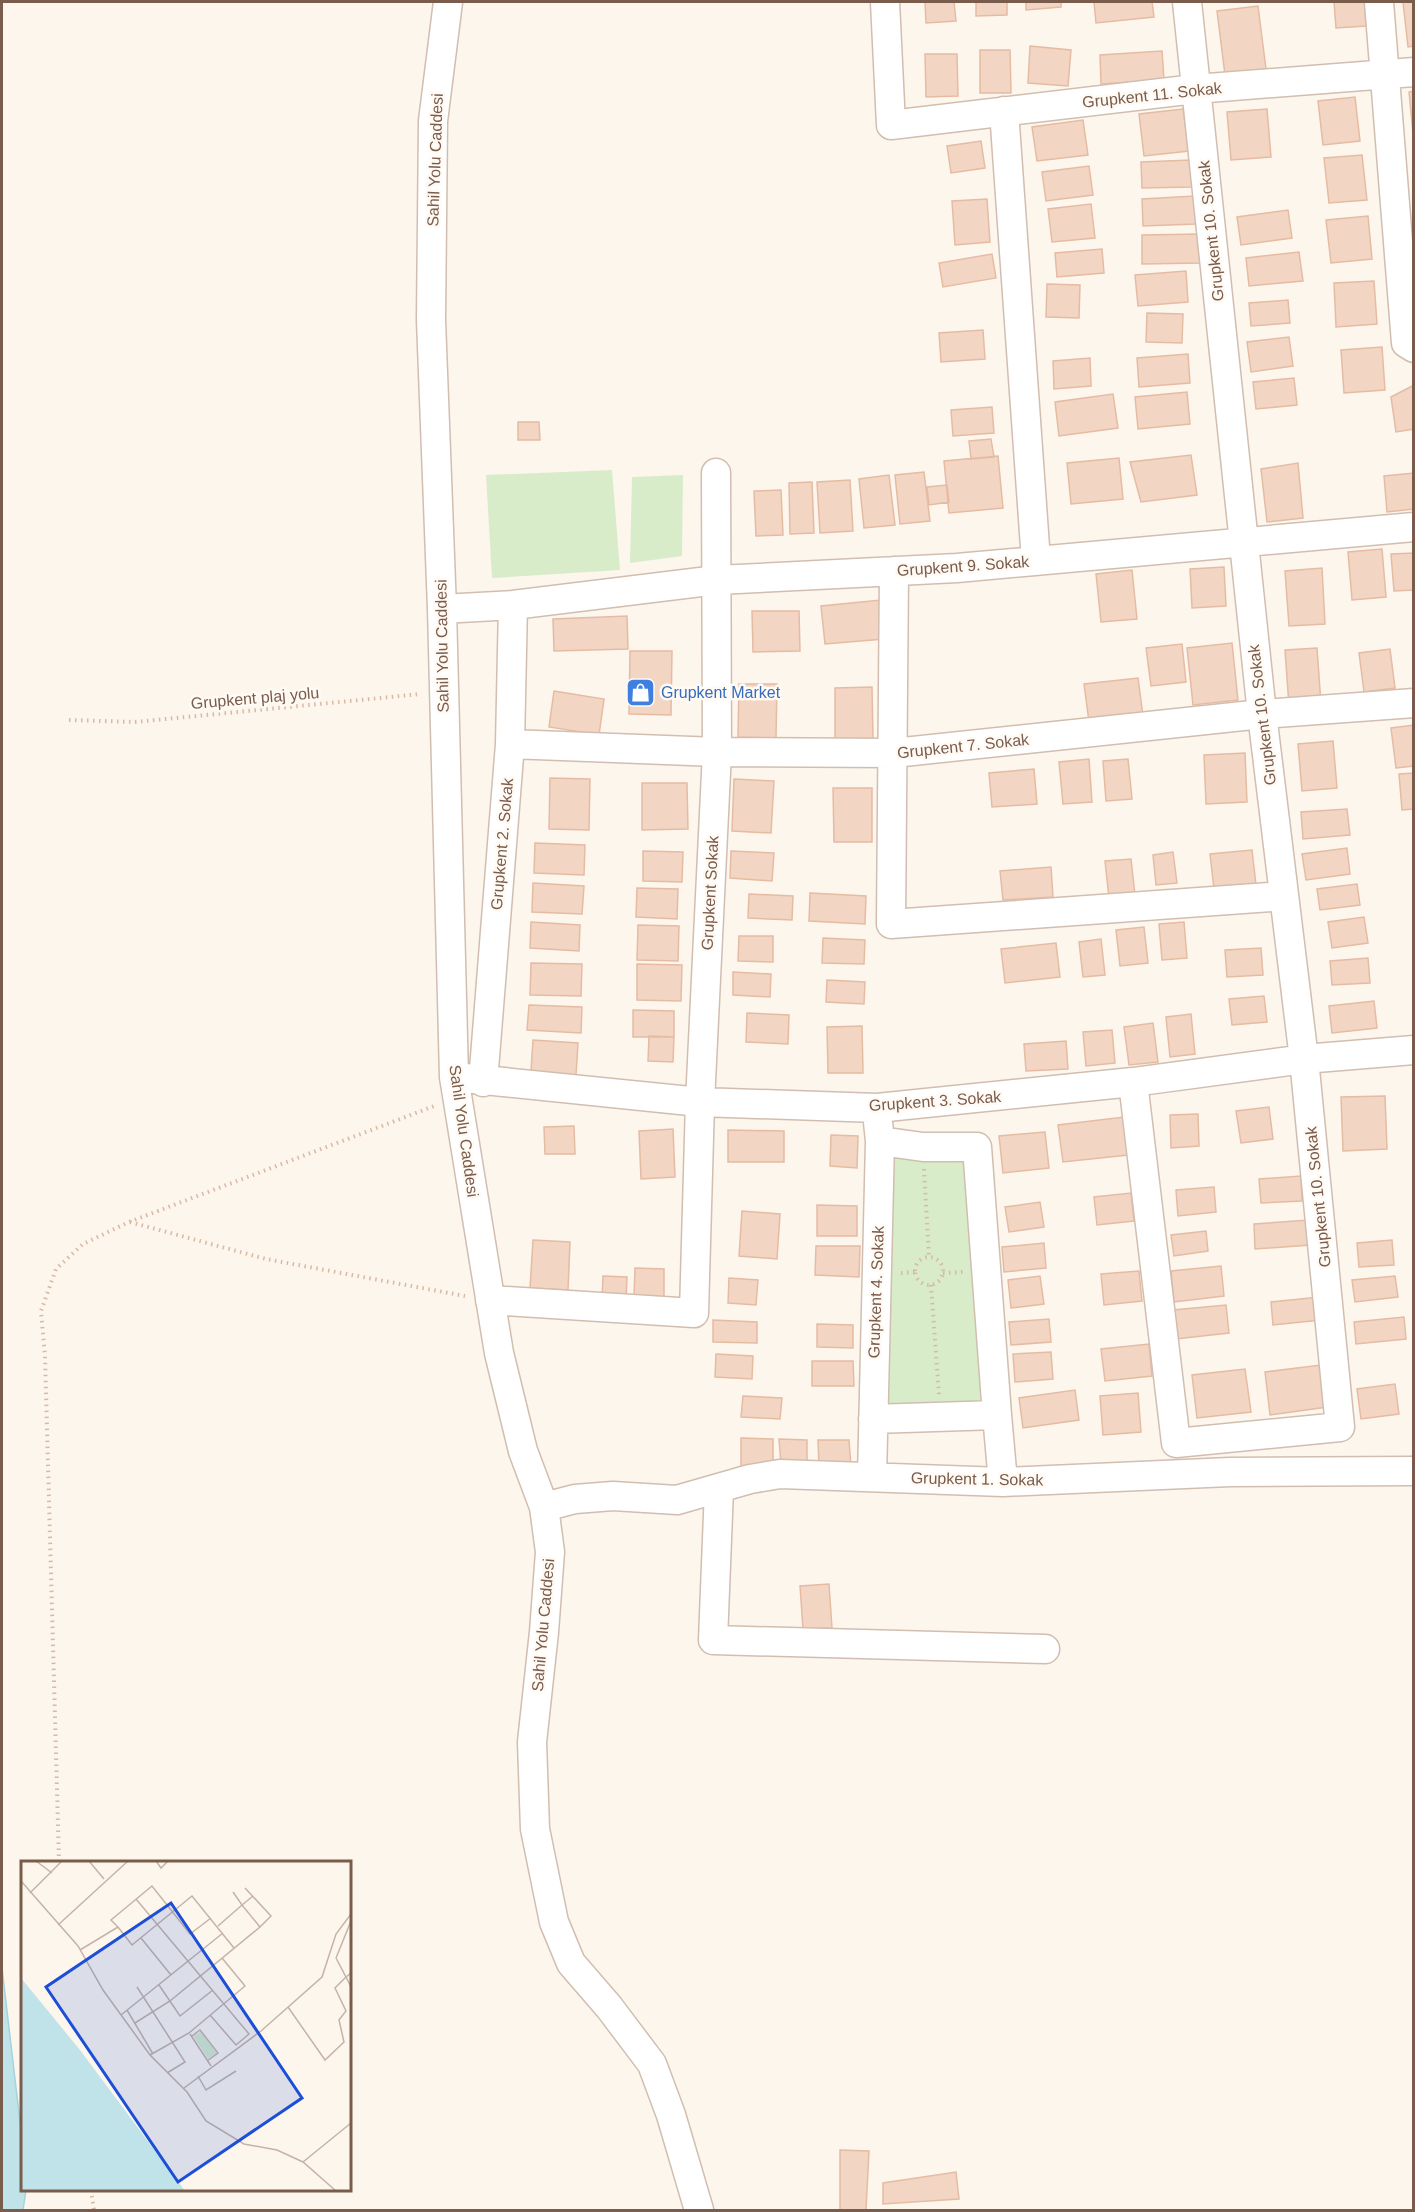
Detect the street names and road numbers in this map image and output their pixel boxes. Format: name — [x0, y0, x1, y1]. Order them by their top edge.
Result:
street label: Grupkent 11. Sokak — [1081, 79, 1224, 111]
street label: Sahil Yolu Caddesi — [424, 93, 446, 227]
street label: Grupkent 10. Sokak — [1195, 159, 1227, 302]
street label: Grupkent 9. Sokak — [896, 553, 1031, 579]
street label: Sahil Yolu Caddesi — [432, 579, 452, 713]
street label: Grupkent 10. Sokak — [1245, 643, 1279, 786]
street label: Grupkent plaj yolu — [190, 684, 320, 712]
street label: Grupkent 7. Sokak — [896, 731, 1031, 761]
street label: Grupkent 2. Sokak — [488, 776, 516, 911]
street label: Grupkent Sokak — [699, 834, 722, 951]
street label: Sahil Yolu Caddesi — [446, 1064, 482, 1198]
street label: Grupkent 3. Sokak — [868, 1088, 1003, 1114]
street label: Grupkent 10. Sokak — [1302, 1125, 1334, 1268]
street label: Grupkent 4. Sokak — [865, 1224, 887, 1359]
street label: Grupkent 1. Sokak — [911, 1469, 1044, 1489]
street label: Sahil Yolu Caddesi — [529, 1558, 557, 1692]

